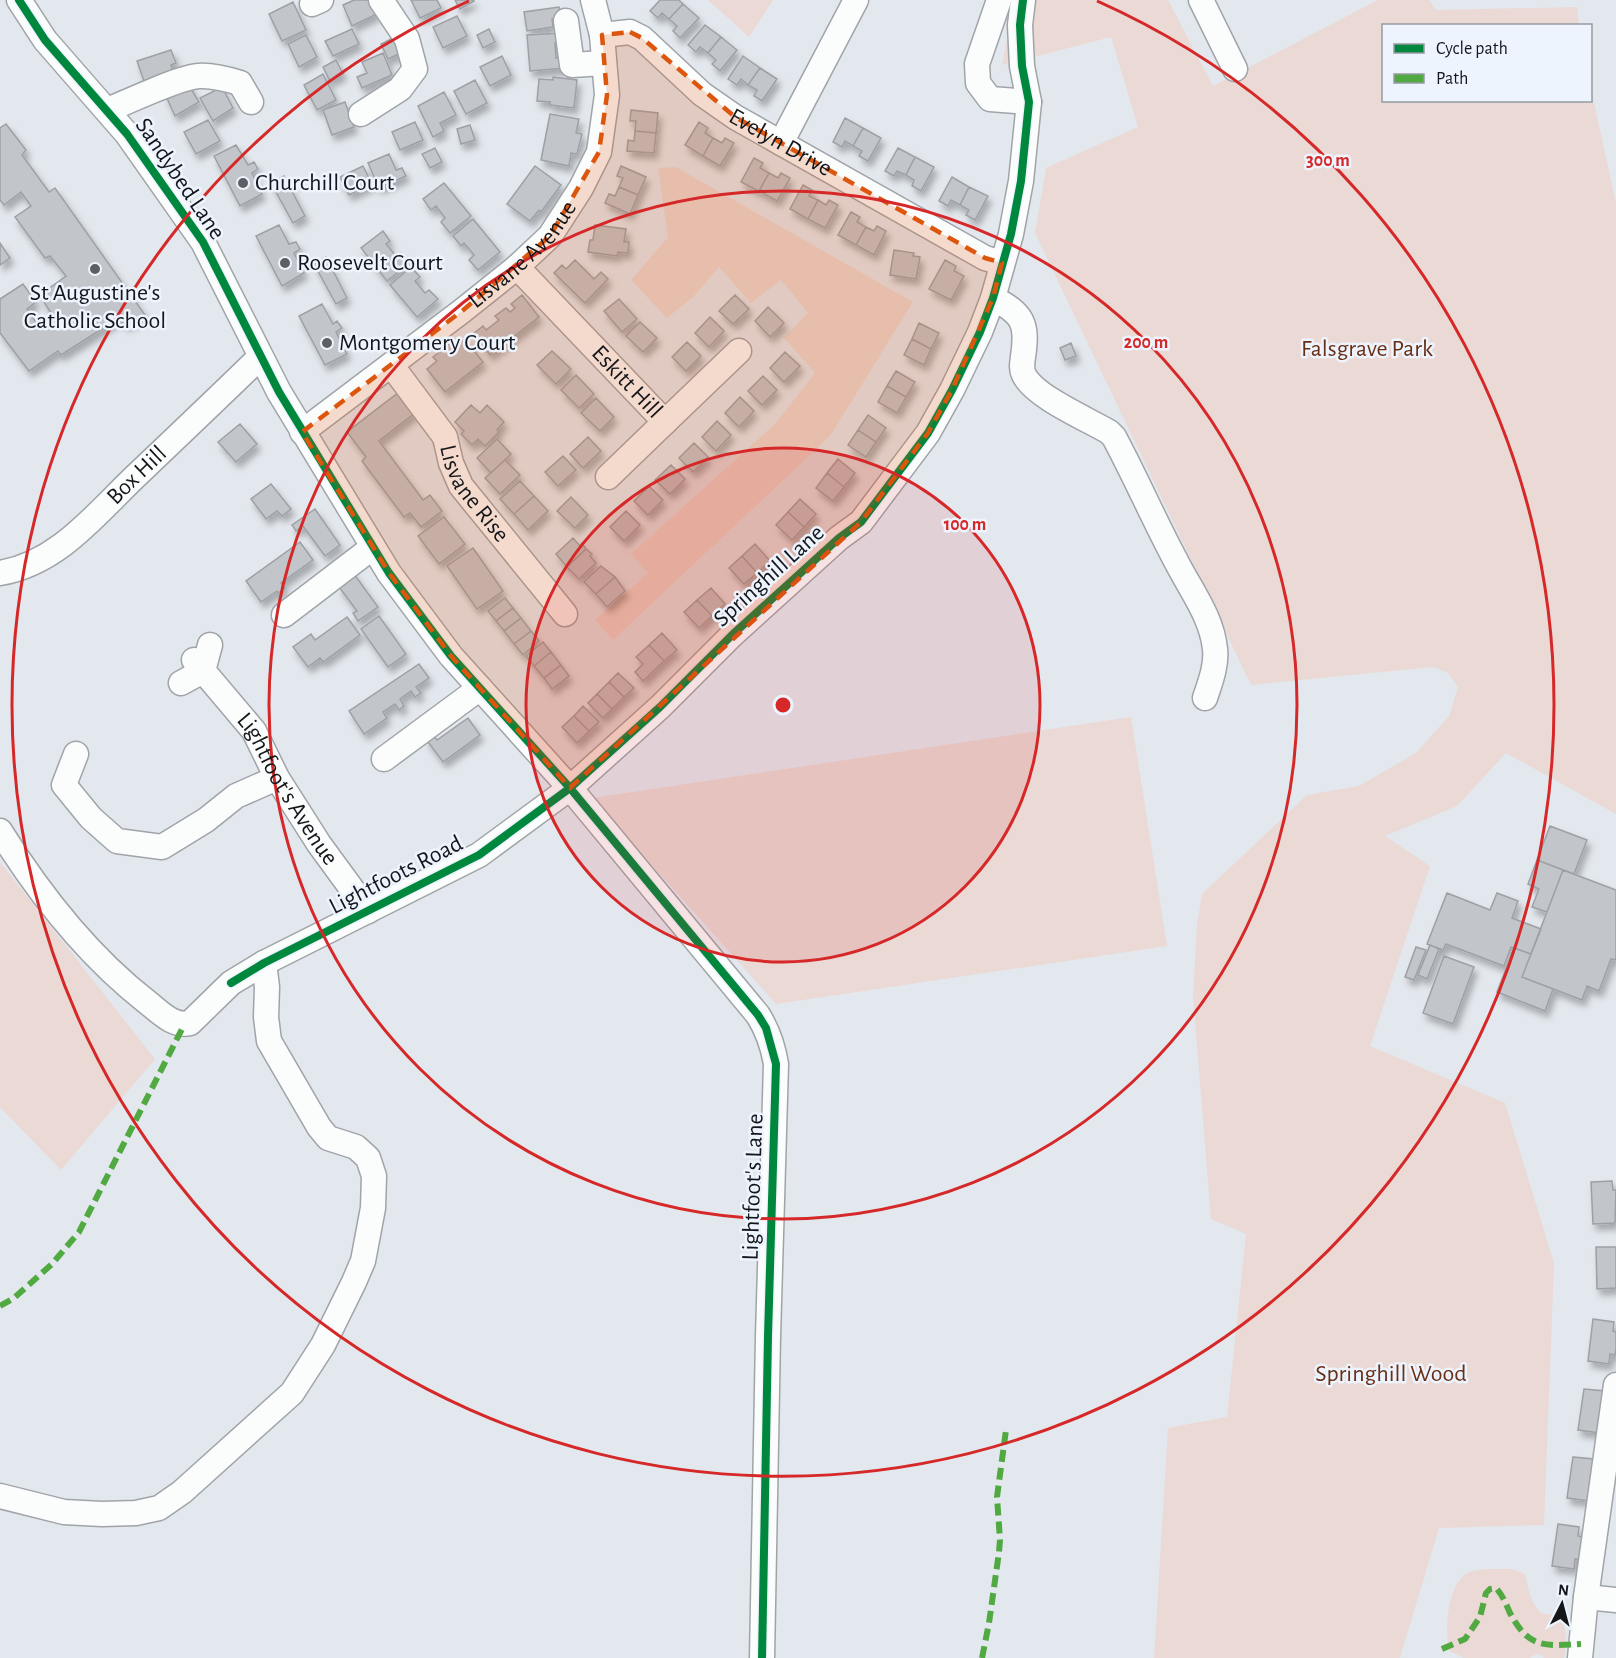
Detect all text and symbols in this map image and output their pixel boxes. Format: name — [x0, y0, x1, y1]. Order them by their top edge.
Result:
legend — [1382, 24, 1592, 102]
text: Cycle path — [1436, 40, 1508, 58]
text: Path — [1436, 70, 1468, 88]
street label: Evelyn Drive — [725, 104, 836, 181]
street label: Sandybed Lane — [131, 114, 229, 244]
text: 300 m — [1306, 152, 1350, 170]
place label: Churchill Court — [255, 171, 395, 195]
marker: Churchill Court — [236, 176, 250, 190]
street label: Lisvane Avenue — [464, 197, 581, 313]
place label: Roosevelt Court — [297, 251, 443, 275]
marker: Roosevelt Court — [278, 256, 292, 270]
marker: St Augustine's Catholic School — [88, 262, 102, 276]
place label: St Augustine's Catholic School — [24, 281, 166, 333]
place label: Montgomery Court — [339, 331, 516, 355]
text: 200 m — [1124, 334, 1168, 352]
marker: Montgomery Court — [320, 336, 334, 350]
park label: Falsgrave Park — [1301, 337, 1433, 361]
street label: Eskitt Hill — [587, 341, 667, 423]
street label: Box Hill — [102, 441, 171, 509]
street label: Lisvane Rise — [435, 443, 514, 547]
text: 100 m — [944, 516, 986, 534]
street label: Springhill Lane — [709, 520, 829, 632]
centre of rings — [773, 695, 793, 715]
street label: Lightfoot's Avenue — [232, 708, 342, 870]
street label: Lightfoots Road — [325, 831, 467, 919]
street label: Lightfoot's Lane — [738, 1113, 768, 1261]
park label: Springhill Wood — [1315, 1362, 1467, 1386]
north arrow — [1532, 1574, 1592, 1634]
text: N — [1557, 1582, 1570, 1599]

